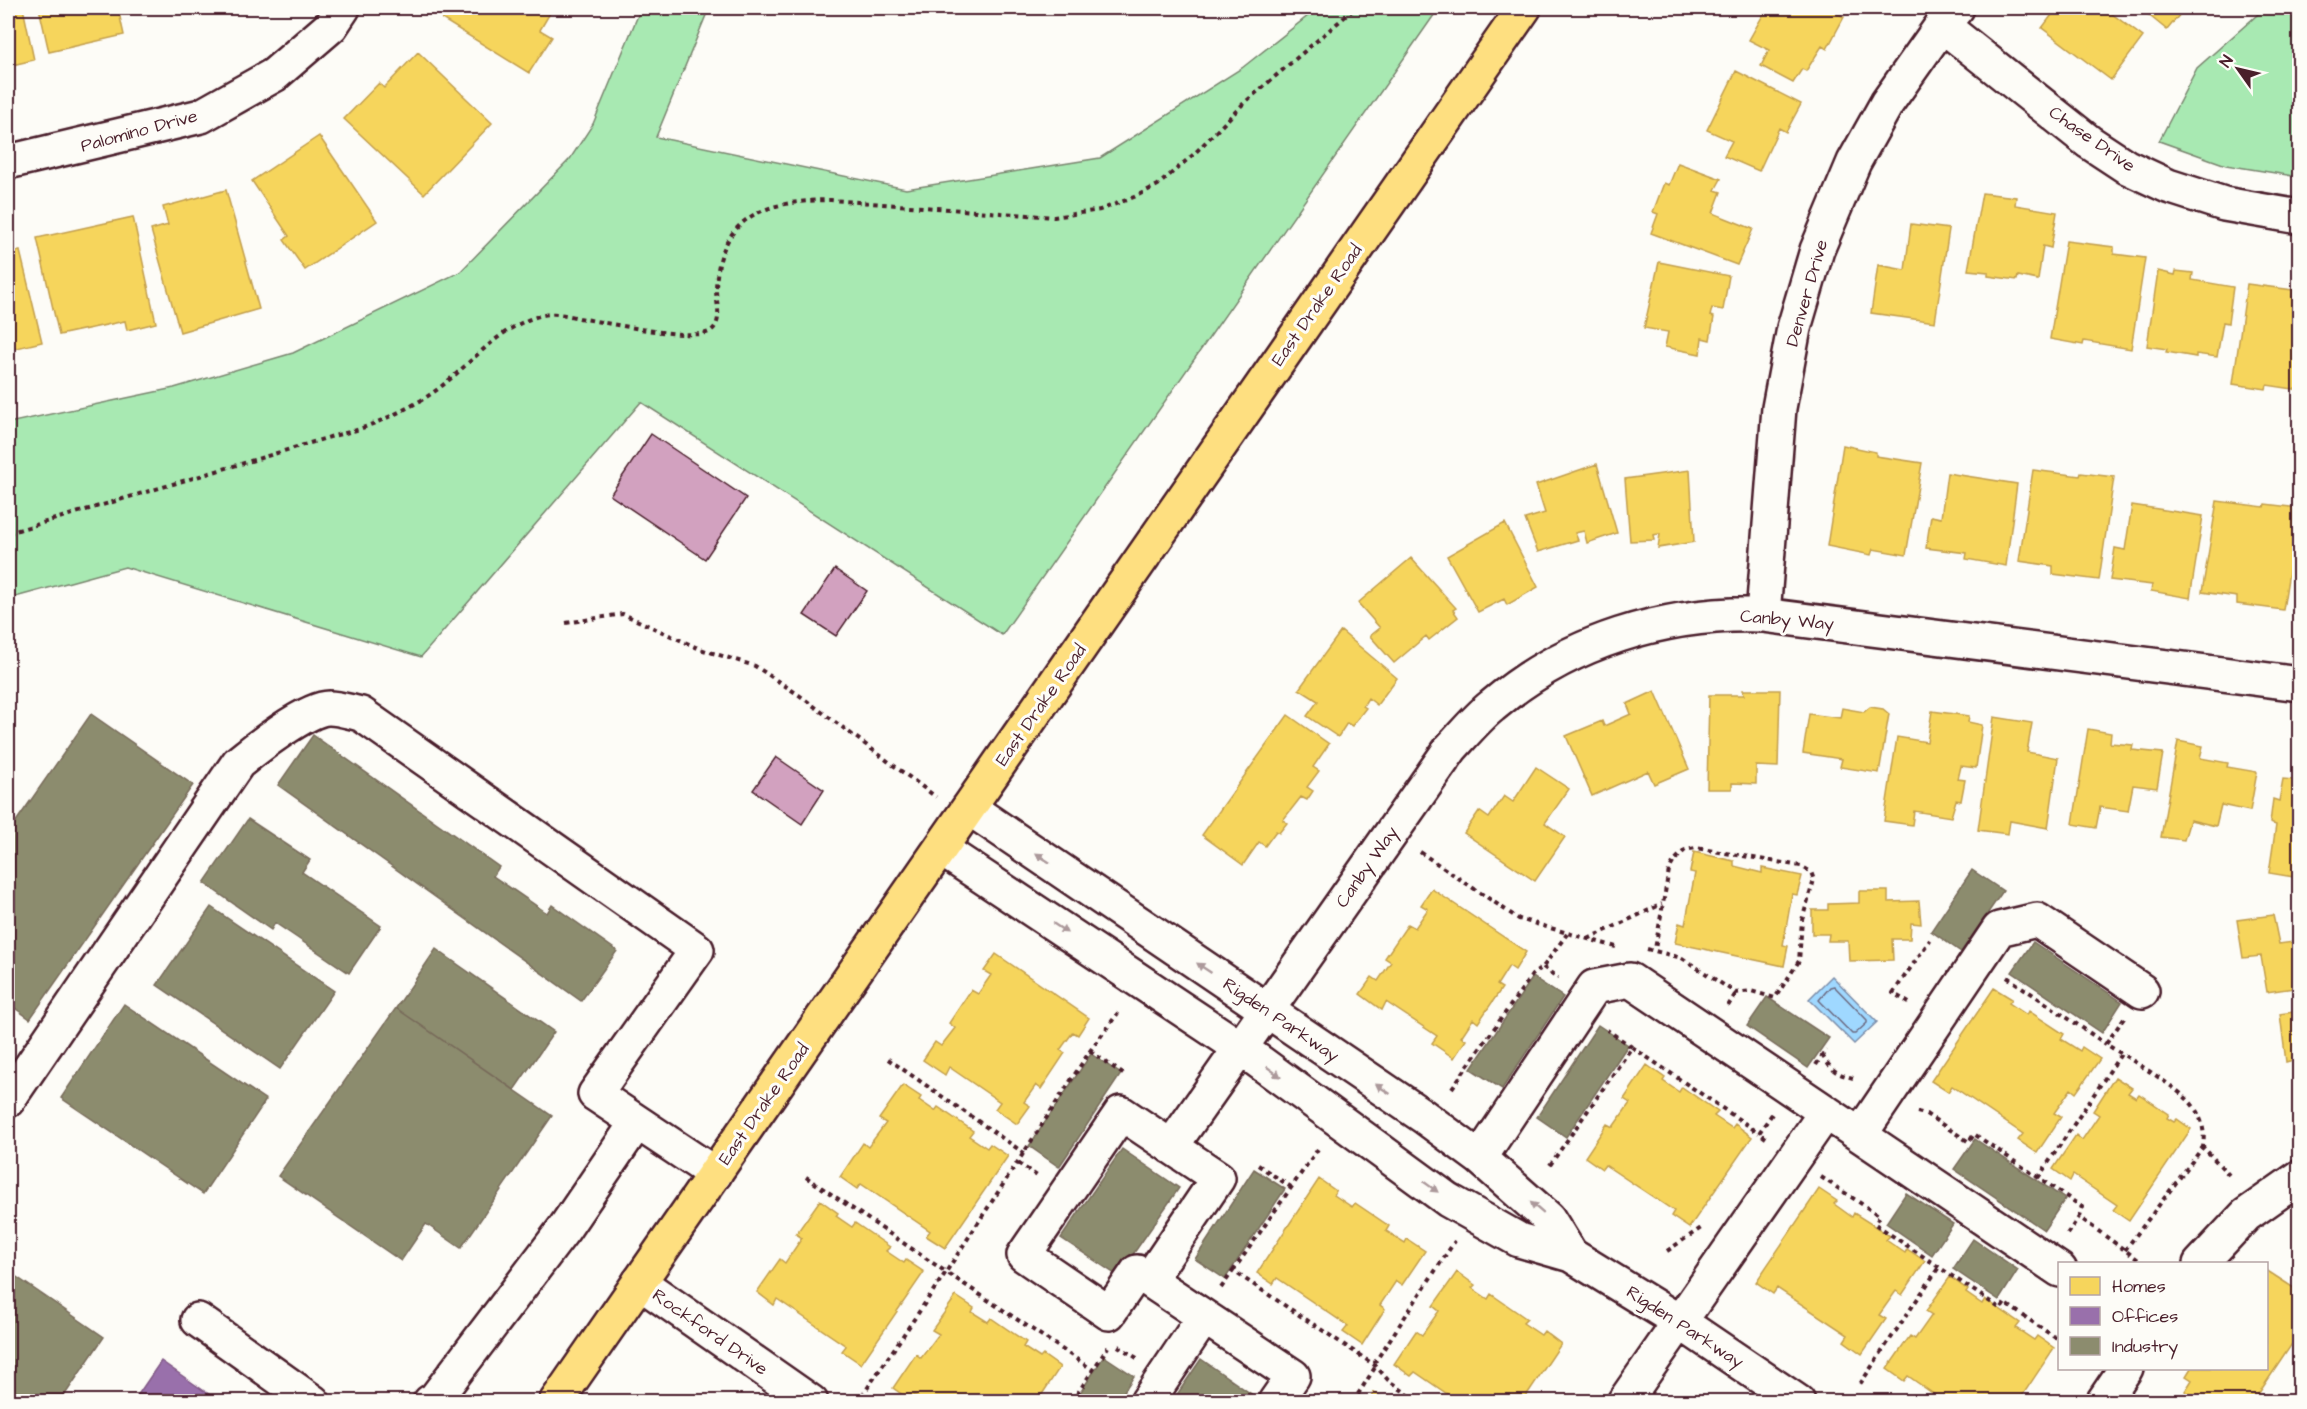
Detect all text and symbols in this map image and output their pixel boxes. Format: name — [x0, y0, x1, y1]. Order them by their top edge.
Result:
north arrow — [2208, 39, 2268, 99]
text: N — [2214, 51, 2238, 71]
street label: Chase Drive — [2044, 100, 2140, 178]
street label: Palomino Drive — [78, 103, 200, 159]
street label: Denver Drive — [1780, 236, 1834, 349]
street label: East Drake Road — [1266, 239, 1368, 371]
street label: Canby Way — [1739, 603, 1835, 638]
street label: East Drake Road — [990, 639, 1092, 771]
street label: Canby Way — [1330, 821, 1405, 913]
one-way arrow — [1035, 853, 1051, 864]
one-way arrow — [1052, 922, 1068, 934]
one-way arrow — [1197, 962, 1213, 974]
street label: Rigden Parkway — [1217, 972, 1344, 1069]
street label: East Drake Road — [713, 1038, 815, 1170]
one-way arrow — [1266, 1066, 1282, 1078]
one-way arrow — [1375, 1084, 1391, 1095]
one-way arrow — [1424, 1181, 1439, 1193]
one-way arrow — [1530, 1202, 1545, 1215]
legend — [2058, 1262, 2268, 1370]
text: Homes — [2112, 1274, 2166, 1299]
street label: Rigden Parkway — [1621, 1280, 1749, 1375]
street label: Rockford Drive — [647, 1283, 773, 1381]
text: Offices — [2112, 1304, 2178, 1329]
text: Industry — [2112, 1334, 2178, 1360]

